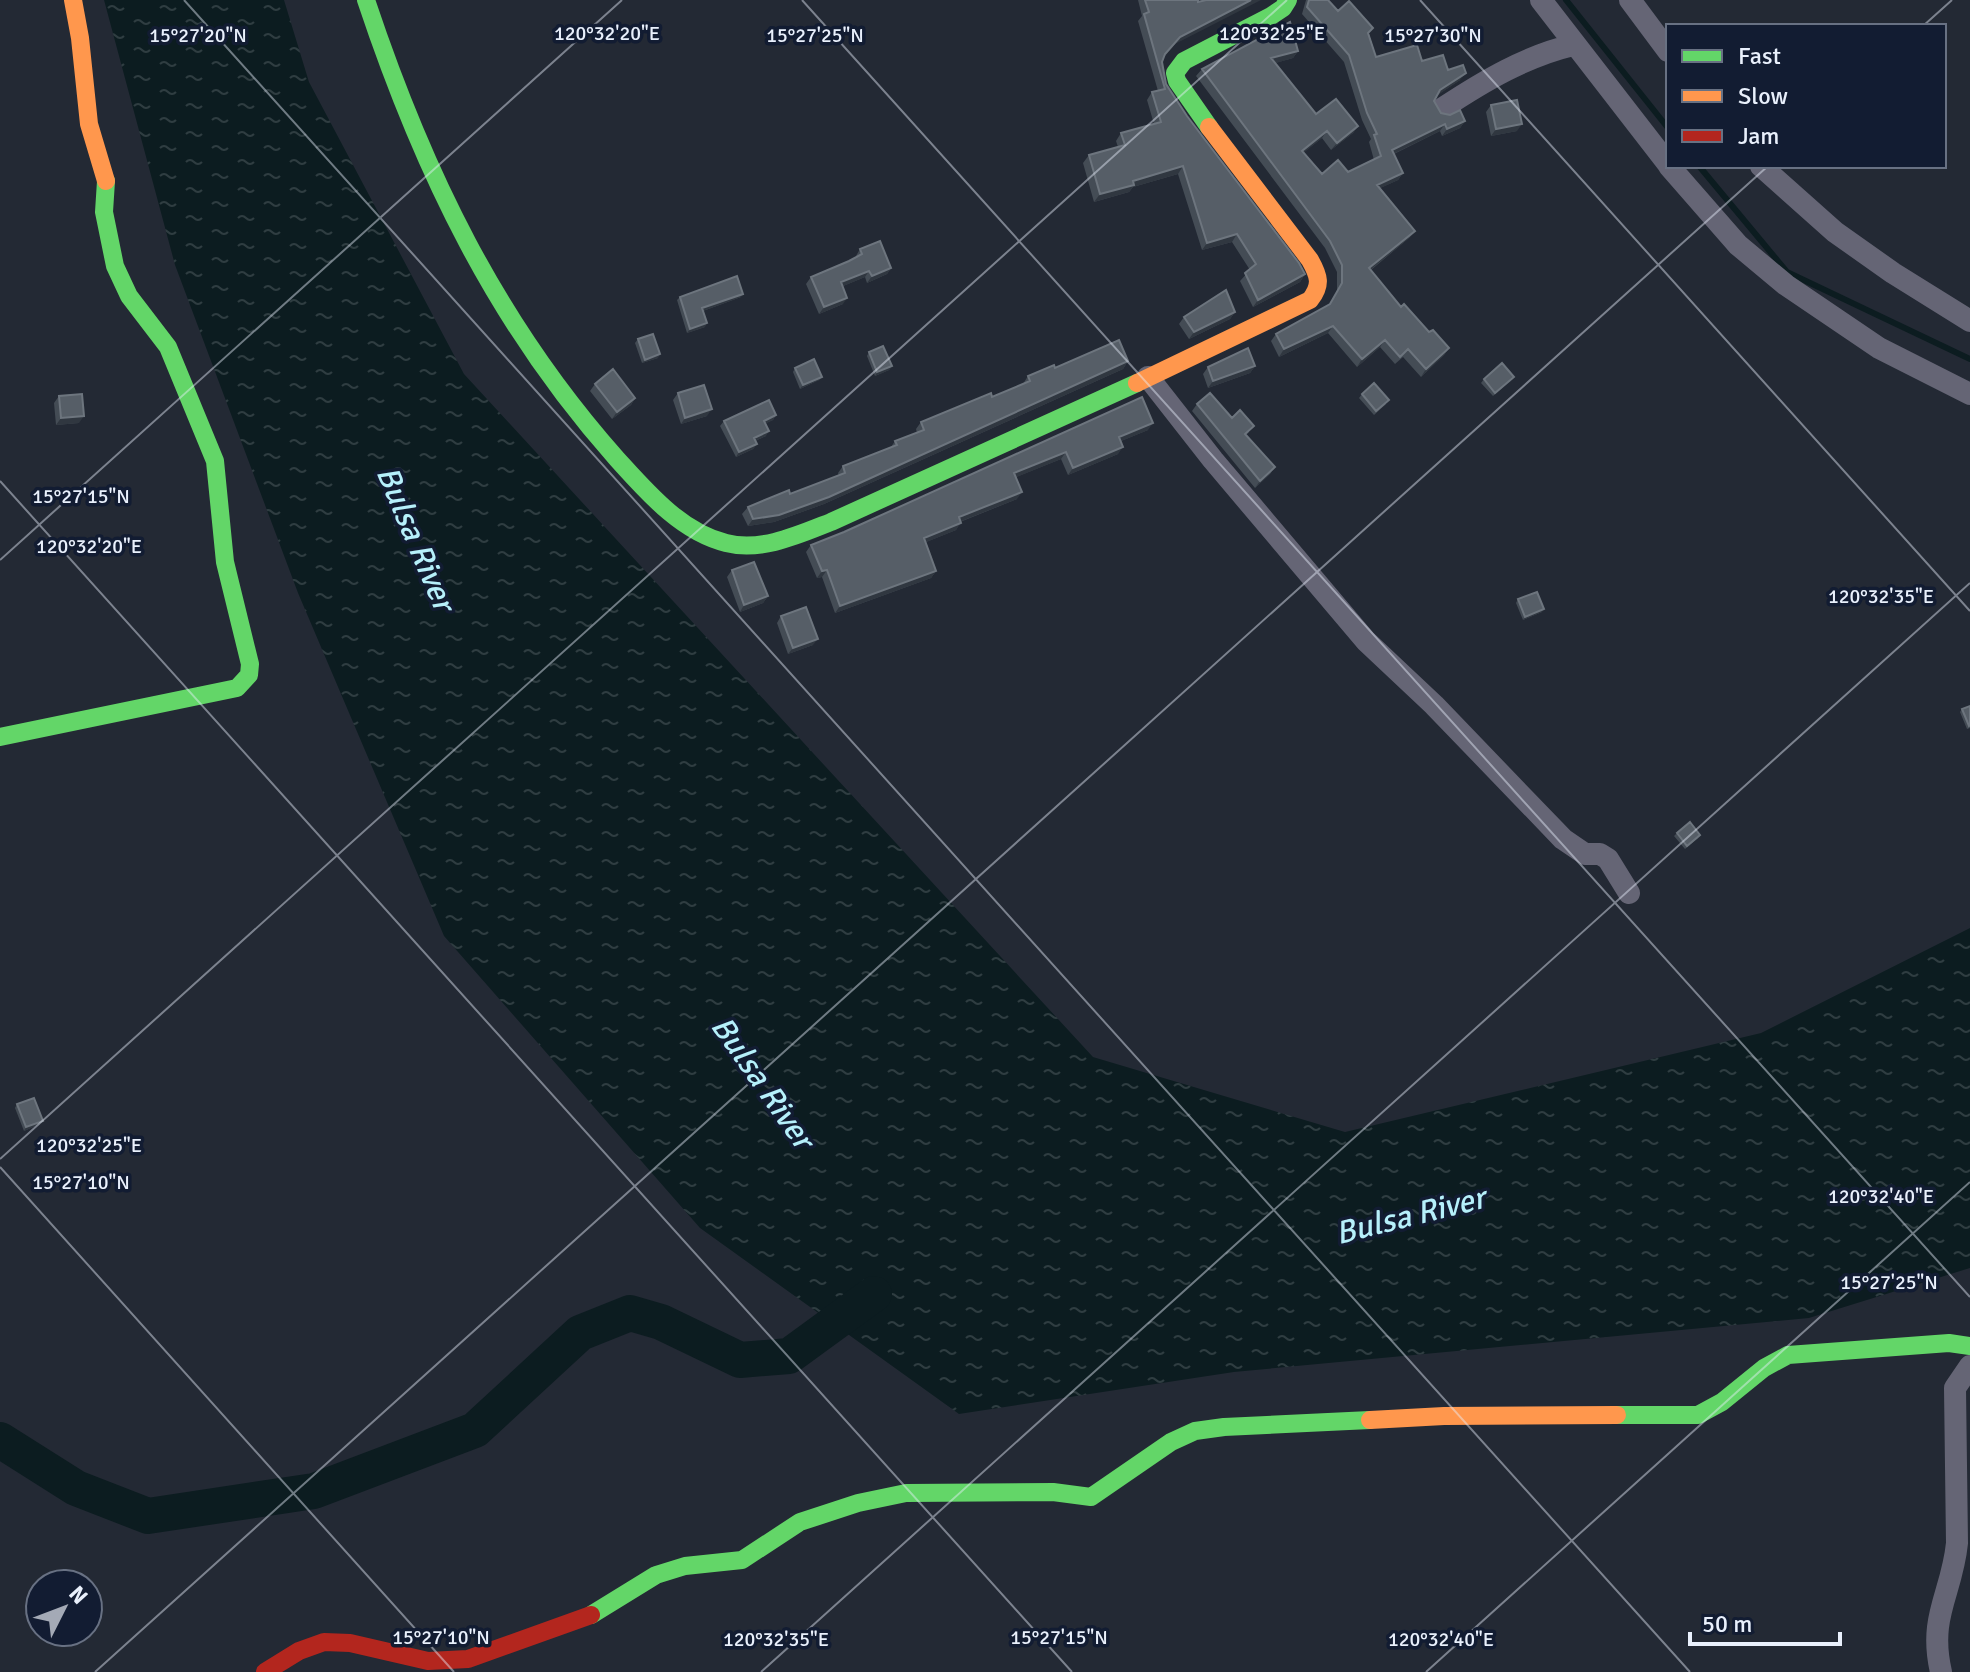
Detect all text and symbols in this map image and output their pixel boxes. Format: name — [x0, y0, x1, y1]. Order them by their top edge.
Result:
text: 120°32'20"E — [554, 21, 660, 46]
text: 120°32'25"E — [1219, 21, 1325, 46]
text: 15°27'20"N — [149, 23, 247, 48]
text: 15°27'25"N — [766, 23, 864, 48]
text: 15°27'30"N — [1384, 23, 1482, 48]
legend — [1666, 24, 1946, 168]
text: Fast — [1738, 41, 1781, 71]
text: Slow — [1738, 81, 1788, 111]
text: Jam — [1738, 121, 1779, 151]
water label: Bulsa River — [368, 460, 465, 620]
text: 15°27'15"N — [32, 484, 130, 509]
text: 120°32'20"E — [36, 534, 142, 559]
text: 120°32'35"E — [1828, 584, 1934, 609]
water label: Bulsa River — [703, 1008, 825, 1160]
text: 120°32'25"E — [36, 1133, 142, 1158]
text: 15°27'10"N — [32, 1170, 130, 1195]
water label: Bulsa River — [1331, 1177, 1493, 1253]
text: 120°32'40"E — [1828, 1184, 1934, 1209]
text: 15°27'25"N — [1840, 1270, 1938, 1295]
north arrow — [24, 1568, 104, 1648]
text: N — [63, 1580, 94, 1610]
scale bar — [1690, 1596, 1840, 1646]
text: 50 m — [1702, 1609, 1752, 1639]
text: 15°27'10"N — [392, 1625, 490, 1650]
text: 15°27'15"N — [1010, 1625, 1108, 1650]
text: 120°32'35"E — [723, 1627, 829, 1652]
text: 120°32'40"E — [1388, 1627, 1494, 1652]

